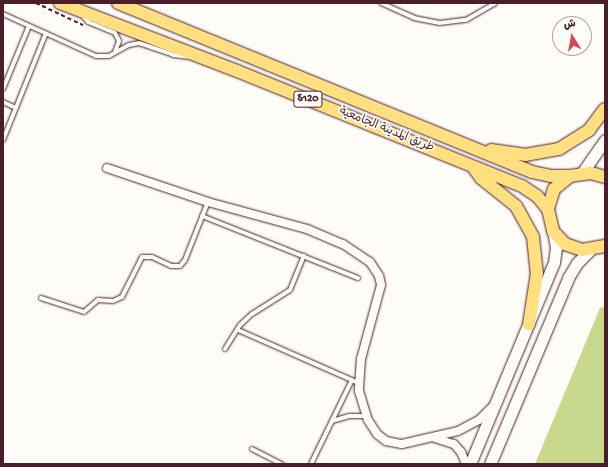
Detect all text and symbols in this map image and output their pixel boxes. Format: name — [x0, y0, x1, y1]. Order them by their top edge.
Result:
north arrow — [552, 16, 592, 56]
text: ش — [563, 18, 577, 32]
road number: S120 — [293, 90, 323, 108]
street label: طريق المدينة الجامعية — [336, 105, 436, 157]

